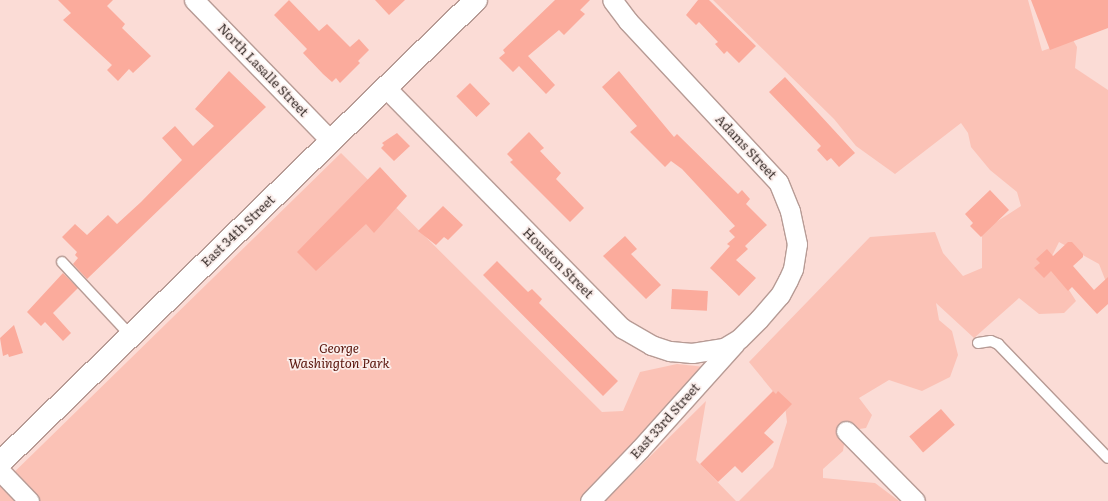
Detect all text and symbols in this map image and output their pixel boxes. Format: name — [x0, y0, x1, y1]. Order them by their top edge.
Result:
street label: North Lasalle Street — [215, 20, 311, 120]
street label: Adams Street — [712, 112, 780, 182]
street label: East 34th Street — [198, 192, 278, 270]
street label: Houston Street — [519, 224, 597, 302]
park label: George Washington Park — [288, 341, 390, 372]
street label: East 33rd Street — [627, 380, 703, 462]

